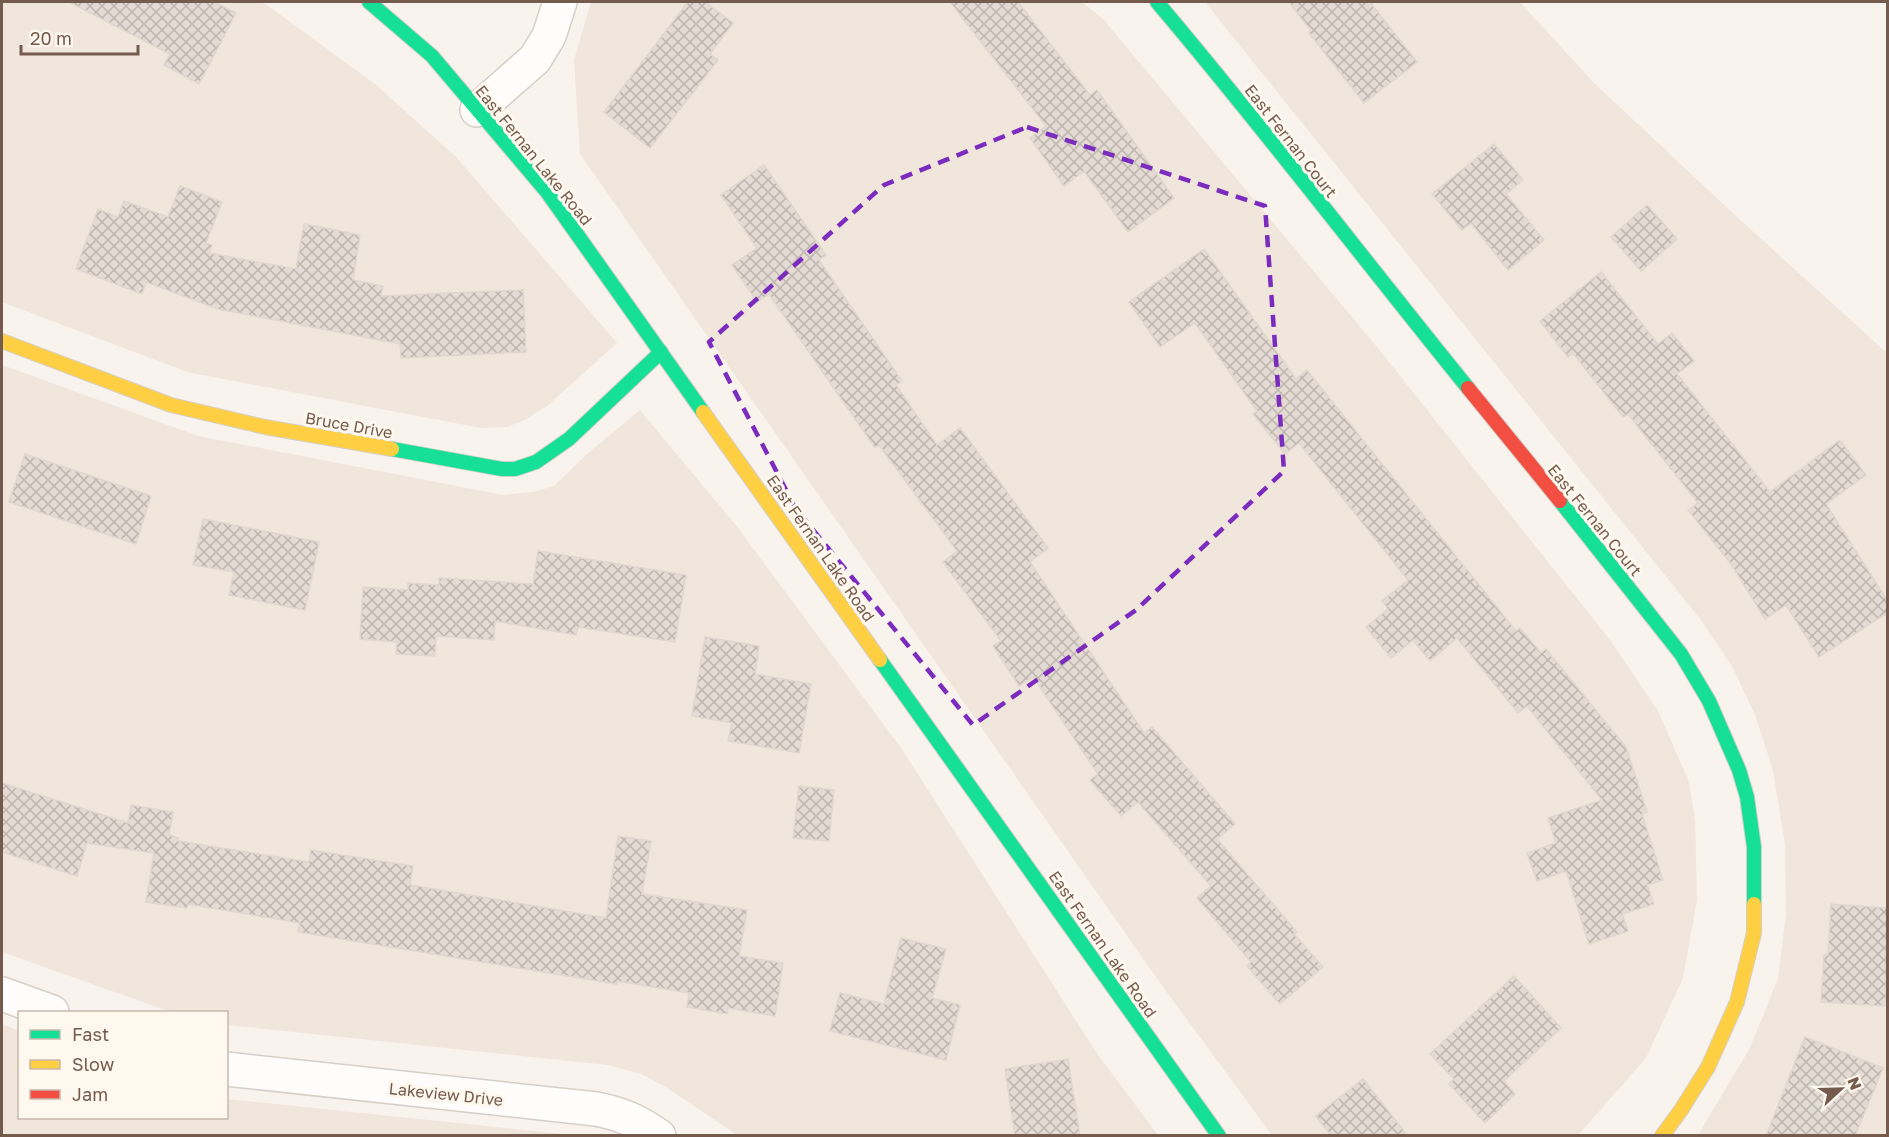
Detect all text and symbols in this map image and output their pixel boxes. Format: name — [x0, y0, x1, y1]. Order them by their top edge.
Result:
scale bar — [21, 18, 138, 56]
text: 20 m — [30, 27, 72, 49]
street label: East Fernan Court — [1241, 80, 1341, 202]
street label: East Fernan Lake Road — [471, 81, 597, 229]
street label: Bruce Drive — [304, 407, 394, 443]
street label: East Fernan Court — [1544, 460, 1646, 580]
street label: East Fernan Lake Road — [763, 471, 879, 625]
street label: East Fernan Lake Road — [1045, 867, 1161, 1021]
legend — [18, 1011, 228, 1119]
text: Fast — [72, 1023, 109, 1045]
text: Slow — [72, 1053, 115, 1075]
north arrow — [1811, 1059, 1871, 1119]
text: N — [1843, 1074, 1866, 1093]
street label: Lakeview Drive — [388, 1078, 504, 1110]
text: Jam — [72, 1083, 108, 1105]

